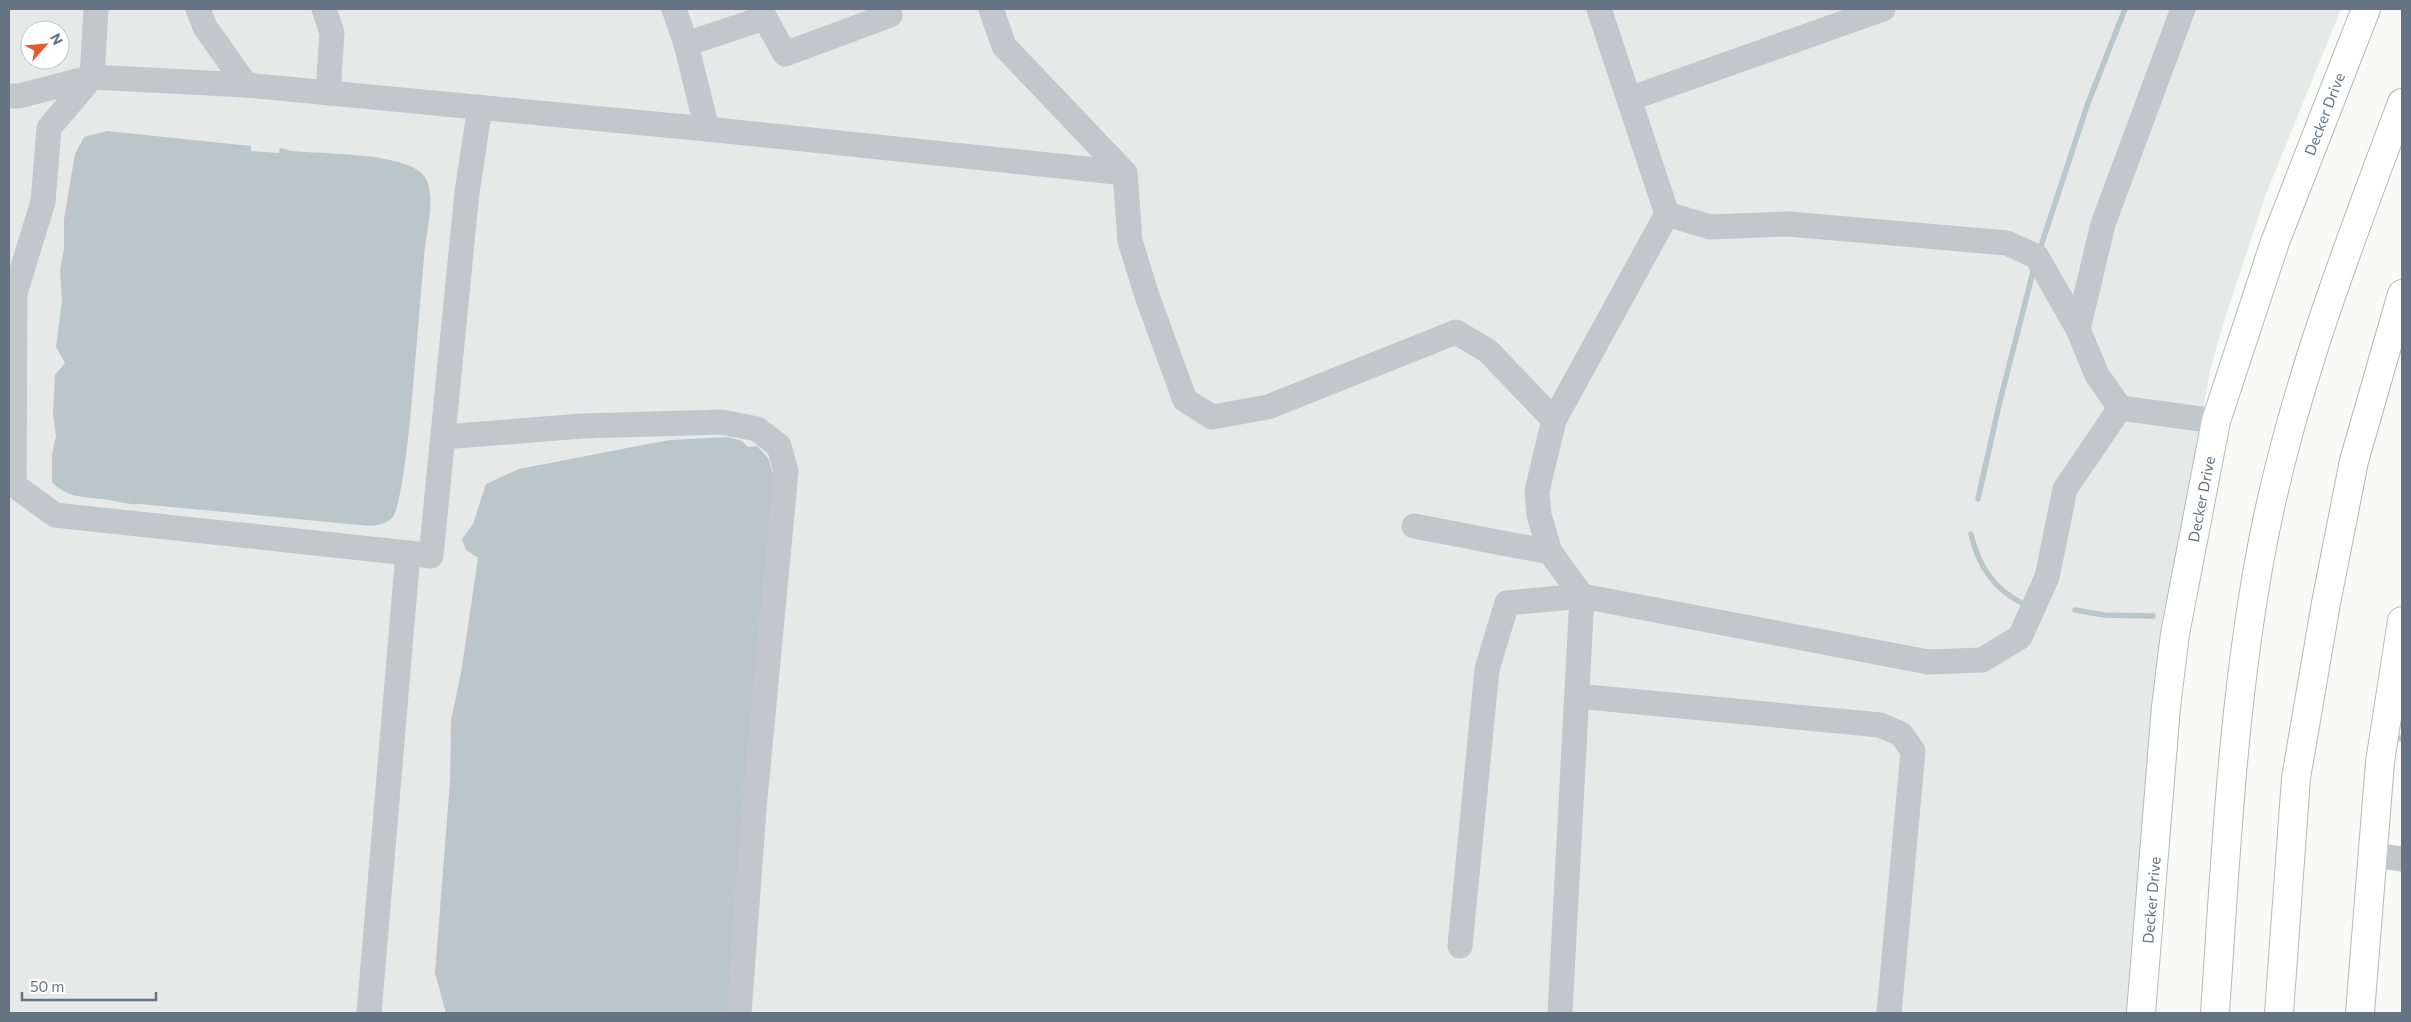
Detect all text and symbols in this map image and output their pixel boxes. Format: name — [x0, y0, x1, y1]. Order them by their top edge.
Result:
north arrow — [20, 20, 70, 70]
text: N — [47, 30, 67, 47]
street label: Decker Drive — [2300, 70, 2348, 158]
street label: Decker Drive — [2184, 454, 2218, 544]
street label: Decker Drive — [2138, 856, 2164, 944]
scale bar — [22, 970, 156, 1002]
text: 50 m — [30, 977, 64, 995]

